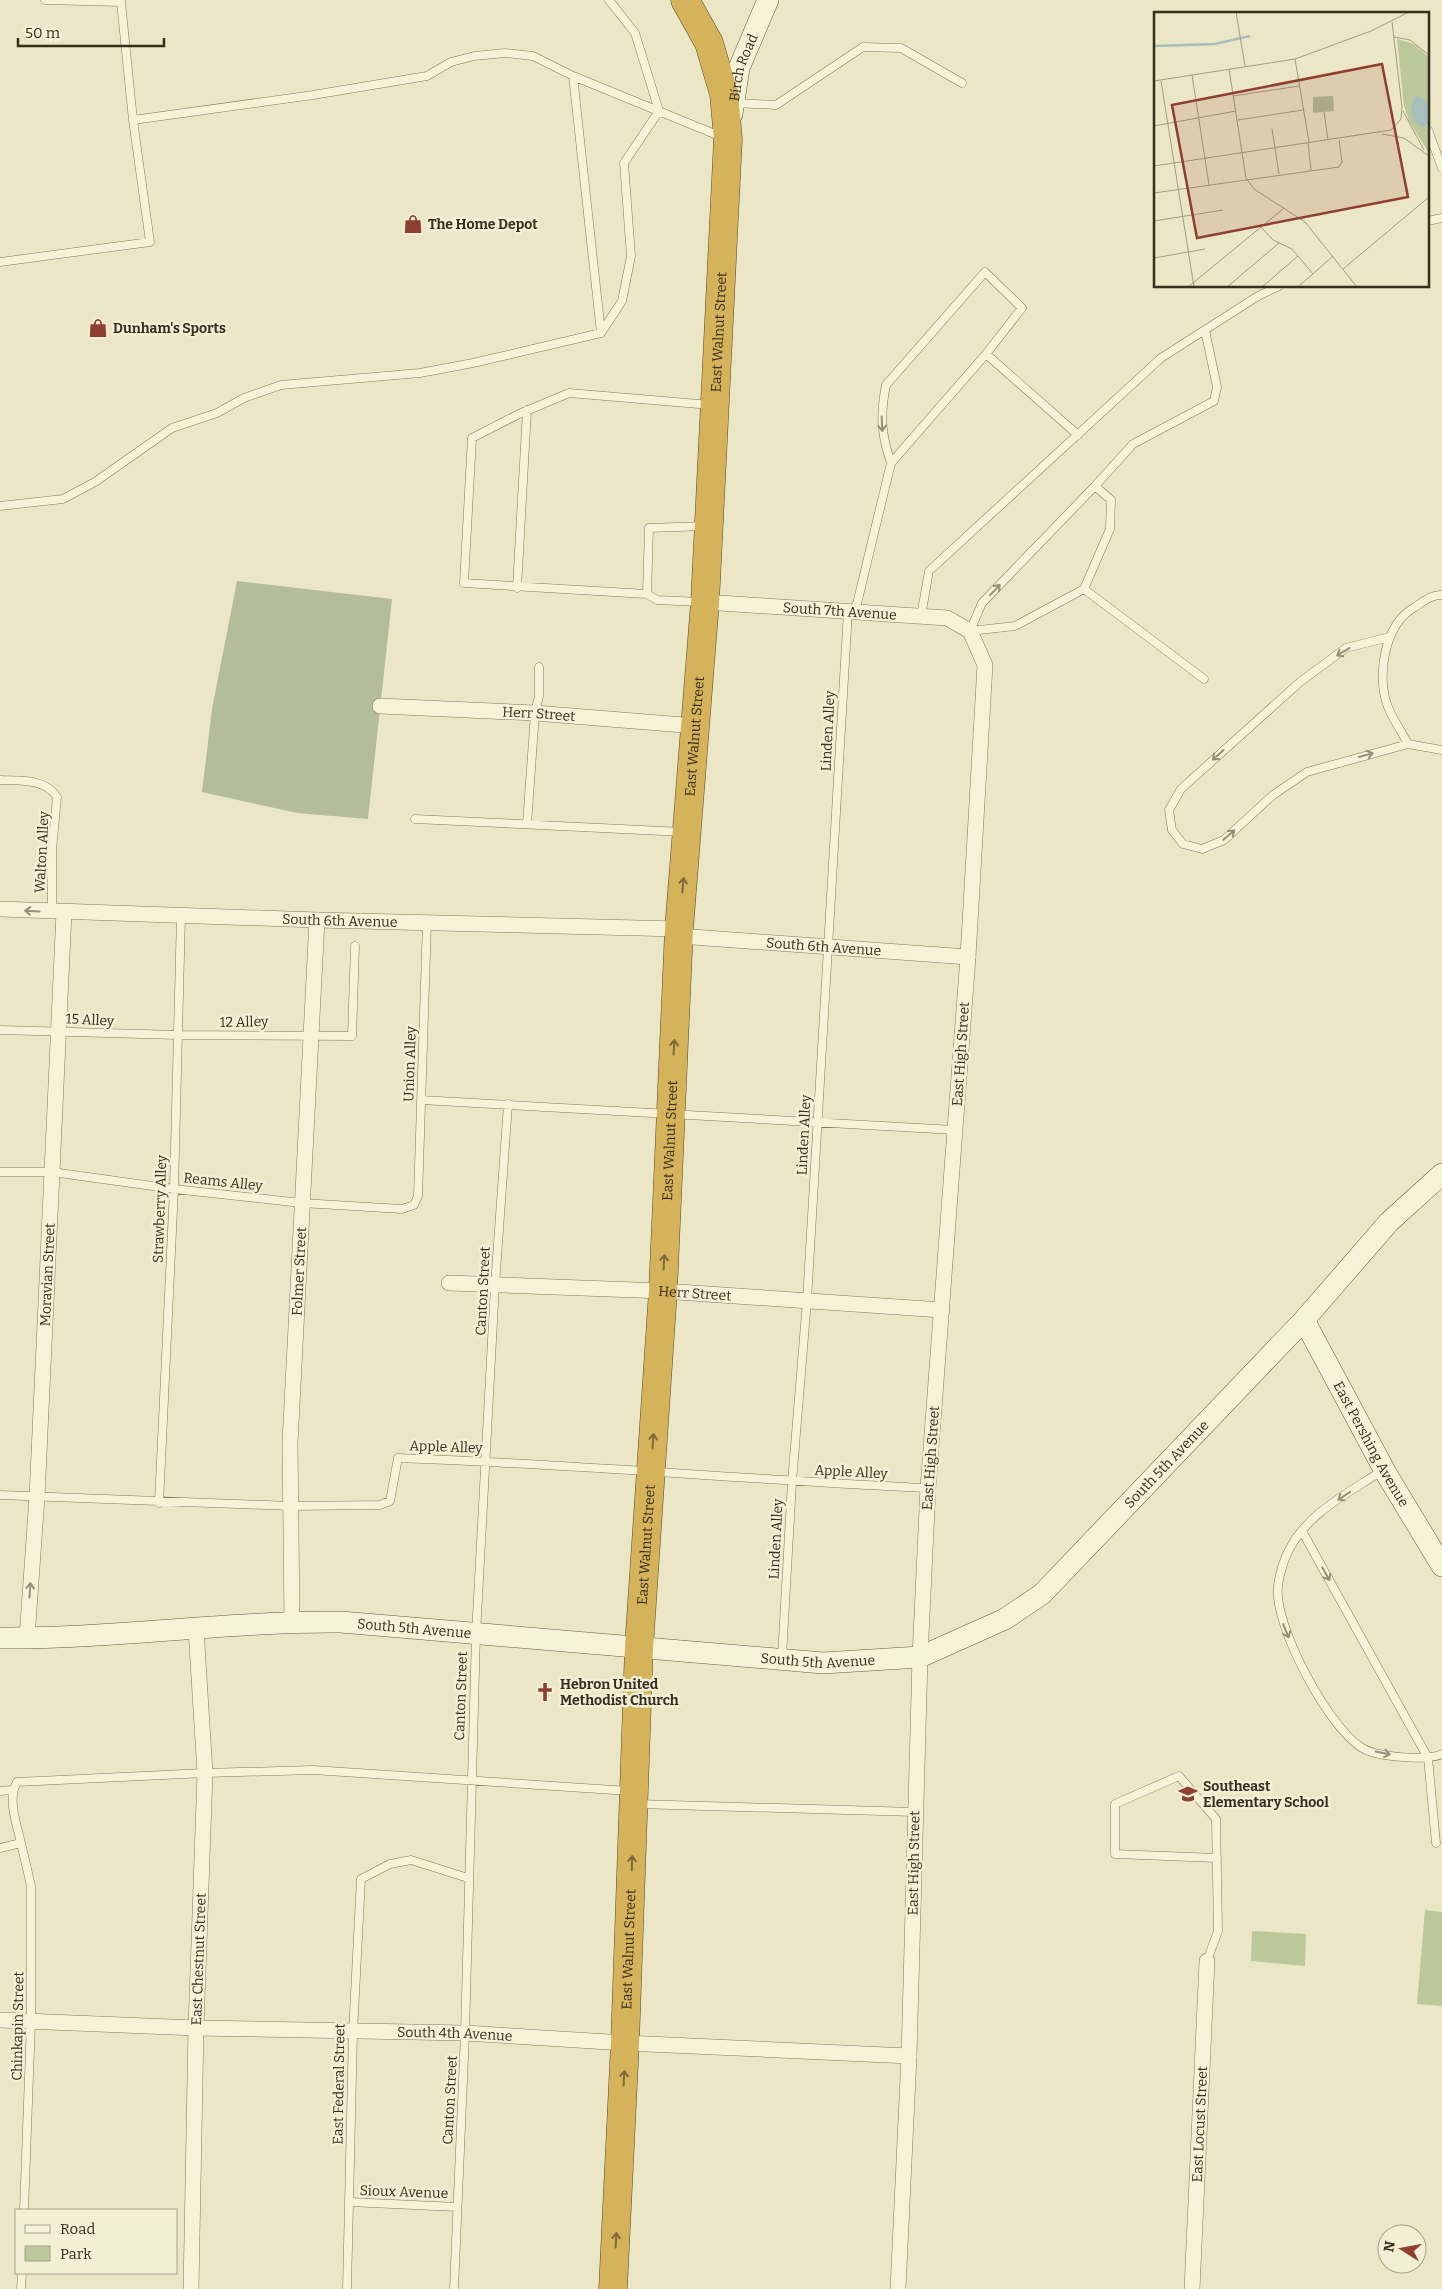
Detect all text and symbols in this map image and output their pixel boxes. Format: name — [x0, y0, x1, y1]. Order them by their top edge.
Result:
inset map — [1154, 12, 1430, 288]
scale bar — [18, 15, 164, 47]
text: 50 m — [25, 24, 61, 42]
street label: Birch Road — [726, 31, 761, 103]
shop icon: The Home Depot — [402, 213, 424, 235]
place label: The Home Depot — [428, 216, 538, 233]
street label: East Walnut Street — [707, 271, 730, 393]
shop icon: Dunham's Sports — [87, 317, 109, 339]
place label: Dunham's Sports — [113, 320, 226, 337]
one-way arrow — [877, 416, 886, 432]
one-way arrow — [988, 584, 1001, 596]
street label: South 7th Avenue — [782, 599, 897, 623]
one-way arrow — [1336, 647, 1350, 657]
street label: East Walnut Street — [681, 676, 708, 797]
street label: Linden Alley — [817, 690, 839, 772]
street label: Herr Street — [502, 703, 576, 725]
one-way arrow — [1212, 749, 1225, 761]
one-way arrow — [1358, 750, 1374, 760]
street label: Walton Alley — [31, 810, 53, 893]
one-way arrow — [1222, 830, 1235, 841]
one-way arrow — [678, 877, 688, 893]
one-way arrow — [24, 906, 40, 915]
street label: South 6th Avenue — [282, 910, 398, 930]
street label: South 6th Avenue — [765, 934, 882, 959]
street label: East High Street — [949, 1001, 973, 1107]
street label: 15 Alley — [65, 1010, 115, 1030]
street label: 12 Alley — [220, 1013, 269, 1031]
street label: Union Alley — [400, 1025, 420, 1102]
one-way arrow — [669, 1039, 678, 1055]
street label: East Walnut Street — [658, 1080, 681, 1201]
street label: Linden Alley — [793, 1094, 815, 1176]
street label: Strawberry Alley — [150, 1154, 170, 1263]
street label: Reams Alley — [183, 1169, 264, 1195]
street label: Moravian Street — [36, 1222, 58, 1327]
street label: Folmer Street — [288, 1226, 310, 1316]
street label: Canton Street — [472, 1246, 494, 1336]
one-way arrow — [659, 1254, 669, 1270]
street label: Herr Street — [658, 1282, 732, 1304]
street label: East Pershing Avenue — [1330, 1378, 1413, 1510]
street label: East High Street — [919, 1405, 943, 1511]
street label: South 5th Avenue — [1121, 1417, 1212, 1511]
one-way arrow — [648, 1434, 657, 1450]
street label: Apple Alley — [409, 1437, 484, 1457]
street label: Apple Alley — [814, 1462, 889, 1482]
street label: East Walnut Street — [633, 1484, 658, 1606]
one-way arrow — [1337, 1491, 1351, 1501]
street label: Linden Alley — [765, 1498, 787, 1580]
one-way arrow — [1321, 1566, 1331, 1580]
one-way arrow — [26, 1582, 35, 1598]
street label: South 5th Avenue — [356, 1615, 472, 1642]
one-way arrow — [1282, 1623, 1292, 1638]
street label: South 5th Avenue — [760, 1649, 876, 1671]
street label: Canton Street — [451, 1651, 471, 1741]
place label: Hebron United Methodist Church — [560, 1676, 679, 1709]
church icon: Hebron United Methodist Church — [534, 1681, 556, 1703]
one-way arrow — [1374, 1749, 1390, 1759]
place label: Southeast Elementary School — [1203, 1778, 1329, 1811]
school or university icon: Southeast Elementary School — [1177, 1783, 1199, 1805]
street label: East High Street — [905, 1811, 923, 1915]
one-way arrow — [627, 1855, 636, 1871]
street label: East Walnut Street — [618, 1889, 639, 2010]
street label: East Chestnut Street — [188, 1893, 209, 2026]
street label: Chinkapin Street — [9, 1971, 27, 2081]
street label: East Federal Street — [329, 2023, 349, 2145]
street label: South 4th Avenue — [397, 2023, 513, 2044]
street label: Canton Street — [439, 2055, 461, 2145]
street label: East Locust Street — [1188, 2066, 1211, 2183]
one-way arrow — [619, 2070, 628, 2086]
street label: Sioux Avenue — [359, 2182, 449, 2202]
legend — [15, 2209, 178, 2274]
text: Road — [60, 2220, 95, 2238]
north arrow — [1377, 2224, 1427, 2274]
one-way arrow — [611, 2233, 620, 2249]
text: N — [1380, 2240, 1399, 2254]
text: Park — [60, 2245, 92, 2263]

